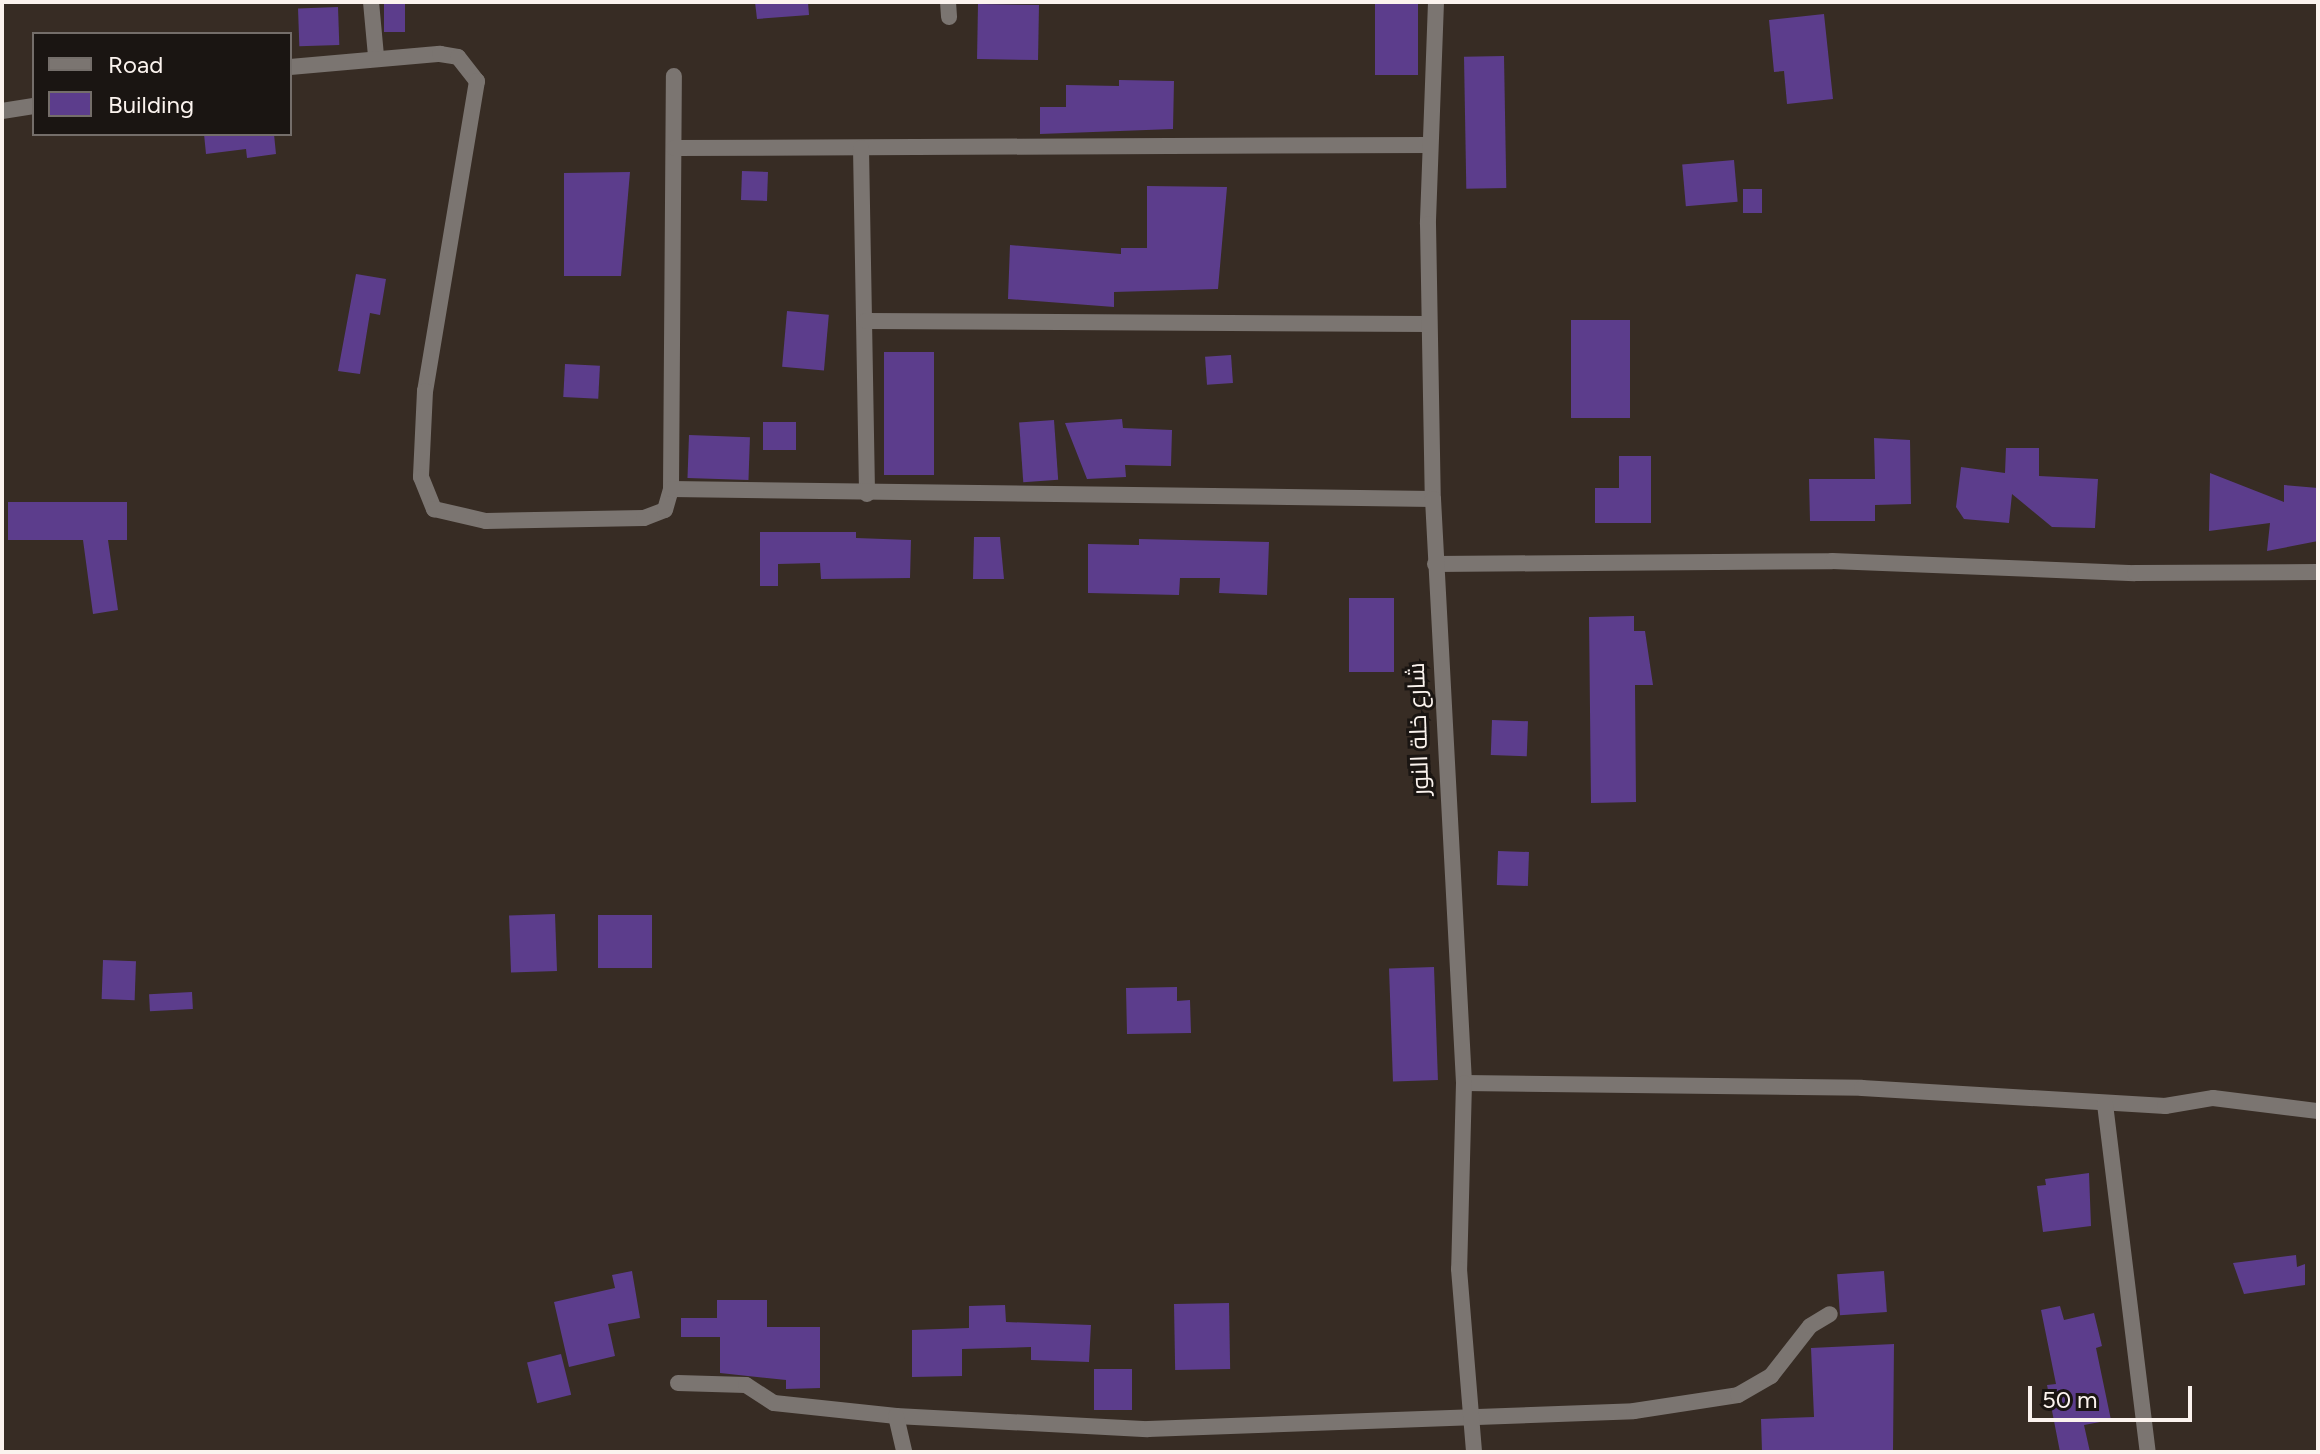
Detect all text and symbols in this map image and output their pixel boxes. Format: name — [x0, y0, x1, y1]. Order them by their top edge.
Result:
legend — [32, 32, 292, 136]
text: Road — [108, 50, 163, 79]
text: Building — [108, 90, 194, 119]
street label: شارع خلة النور — [1401, 662, 1435, 796]
scale bar — [2032, 1370, 2196, 1420]
text: 50 m — [2042, 1385, 2098, 1414]

